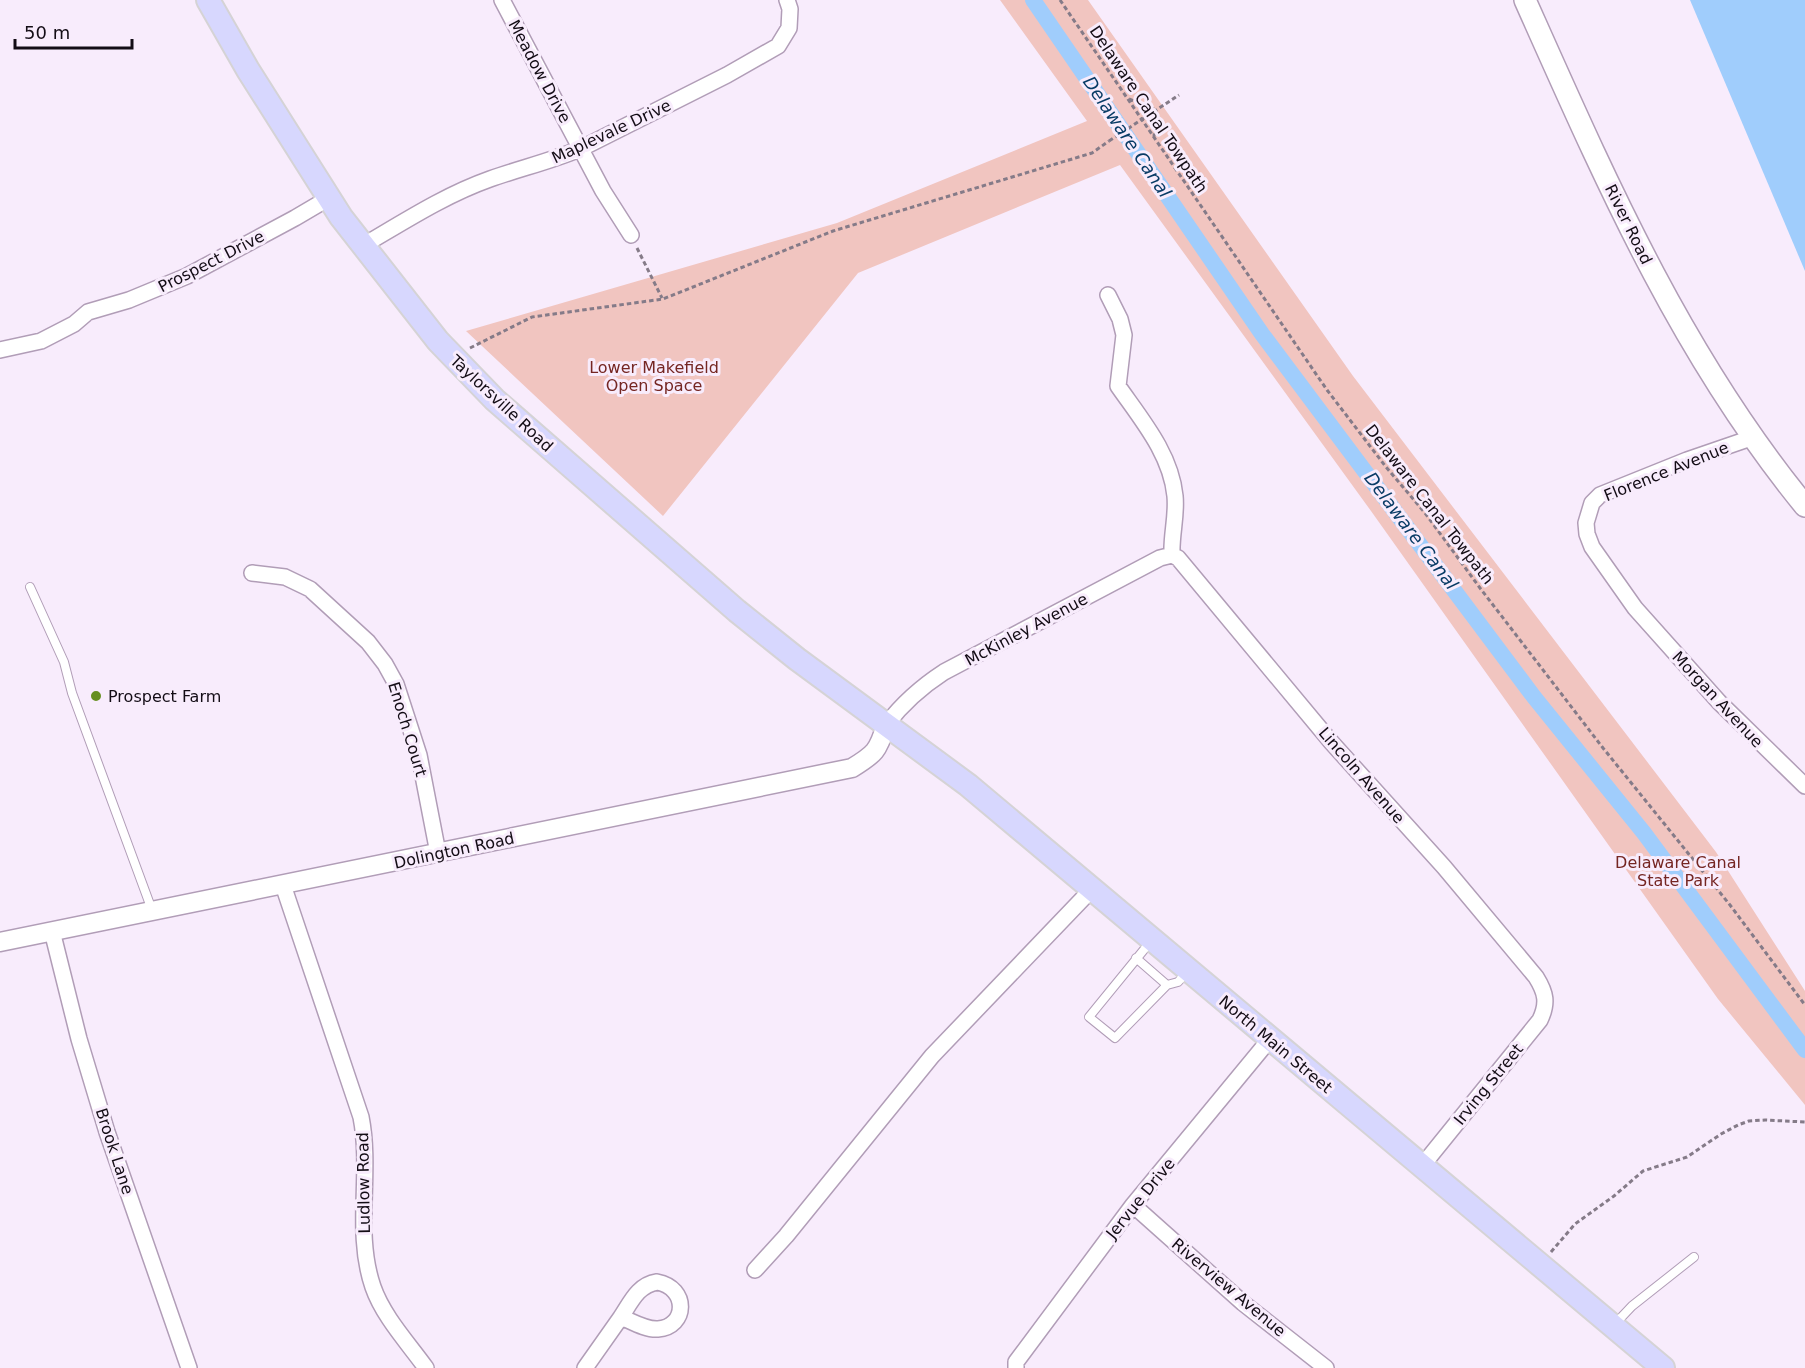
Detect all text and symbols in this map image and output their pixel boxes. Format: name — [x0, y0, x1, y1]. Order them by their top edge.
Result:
scale bar — [15, 12, 132, 50]
street label: Meadow Drive — [504, 16, 575, 126]
text: 50 m — [24, 22, 70, 43]
street label: Delaware Canal Towpath — [1086, 22, 1212, 196]
water label: Delaware Canal — [1078, 72, 1176, 202]
street label: Maplevale Drive — [549, 96, 674, 167]
street label: River Road — [1601, 181, 1656, 267]
street label: Prospect Drive — [155, 227, 267, 296]
street label: Taylorsville Road — [446, 350, 557, 456]
park label: Lower Makefield Open Space — [589, 358, 719, 395]
street label: Delaware Canal Towpath — [1362, 420, 1498, 588]
street label: Florence Avenue — [1601, 438, 1731, 505]
water label: Delaware Canal — [1360, 468, 1462, 594]
street label: McKinley Avenue — [962, 589, 1091, 670]
street label: Morgan Avenue — [1668, 647, 1767, 751]
street label: Enoch Court — [384, 680, 431, 779]
place label: Prospect Farm — [108, 687, 221, 706]
marker: Prospect Farm — [89, 689, 103, 703]
street label: Lincoln Avenue — [1315, 723, 1409, 827]
street label: Dolington Road — [392, 828, 516, 873]
park label: Delaware Canal State Park — [1615, 853, 1741, 890]
street label: North Main Street — [1215, 992, 1336, 1097]
street label: Irving Street — [1450, 1040, 1527, 1129]
street label: Brook Lane — [92, 1105, 137, 1197]
street label: Ludlow Road — [353, 1132, 374, 1234]
street label: Jervue Drive — [1101, 1154, 1179, 1243]
street label: Riverview Avenue — [1168, 1234, 1289, 1341]

